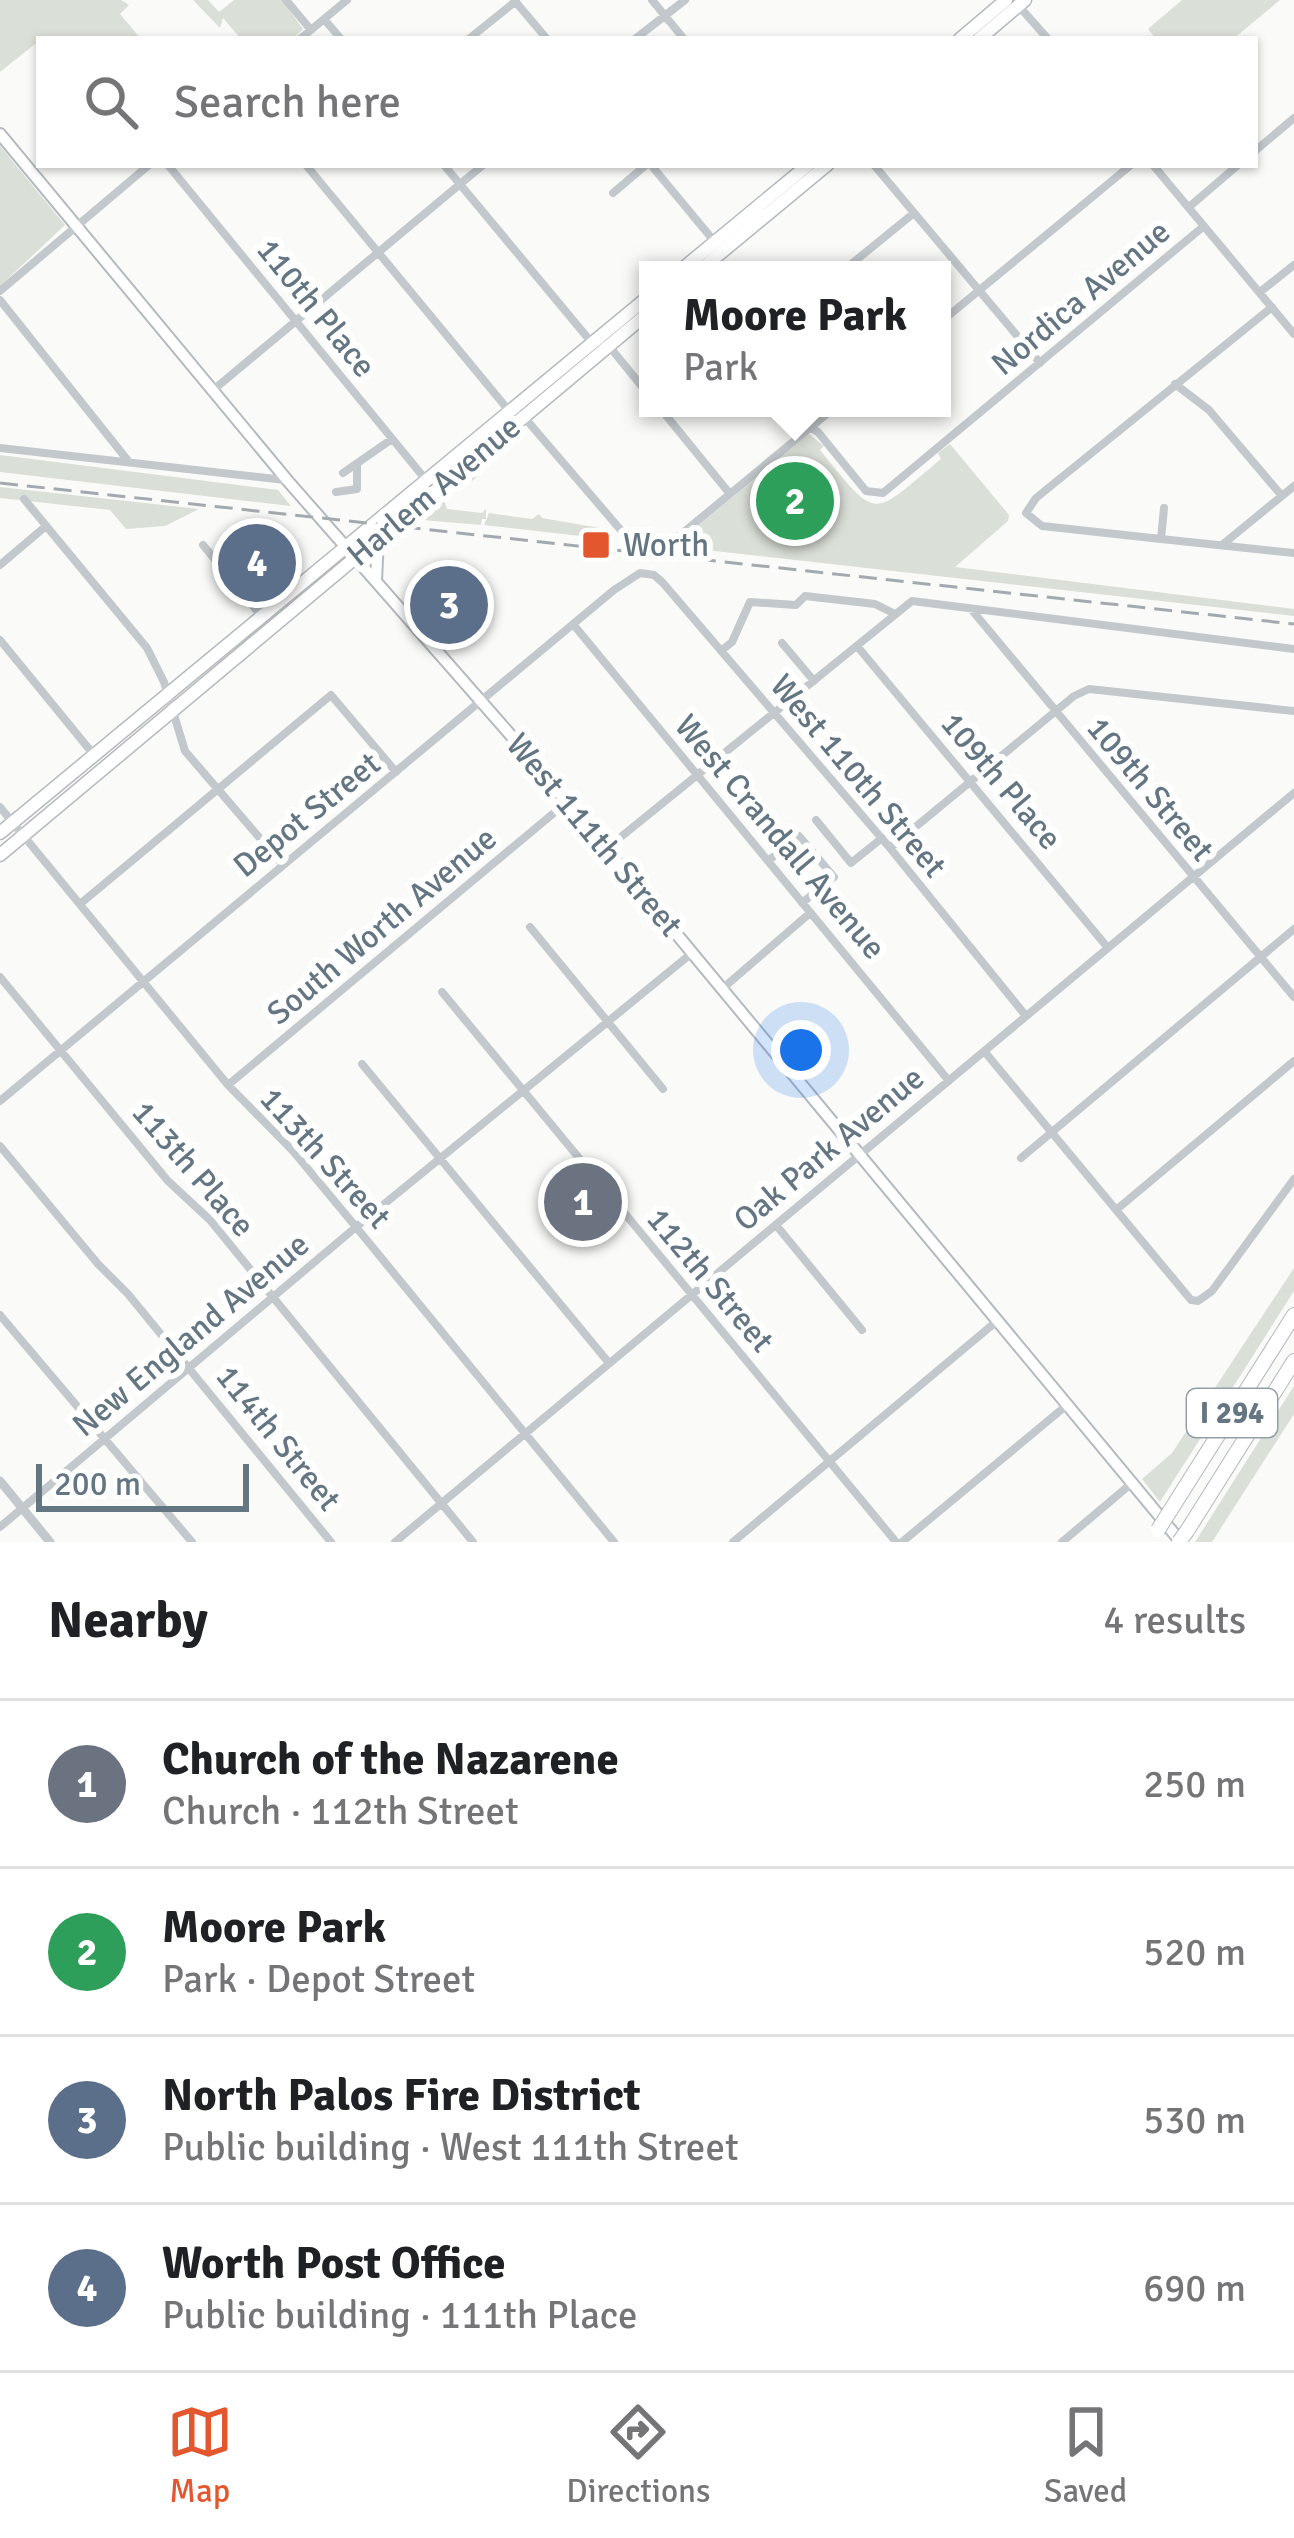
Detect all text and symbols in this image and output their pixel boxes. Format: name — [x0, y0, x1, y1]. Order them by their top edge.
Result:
search box — [36, 36, 1258, 168]
icon: search — [78, 69, 144, 135]
text: Search here — [174, 75, 401, 130]
street label: Nordica Avenue — [983, 211, 1179, 385]
street label: 110th Place — [247, 230, 385, 386]
popup — [639, 261, 951, 417]
text: Moore Park — [683, 288, 907, 343]
text: Park — [683, 343, 758, 391]
street label: Harlem Avenue — [339, 407, 529, 575]
pin: 2 — [756, 456, 834, 546]
pin: 4 — [218, 518, 296, 608]
place label: Worth — [623, 525, 709, 566]
marker: Worth — [580, 529, 612, 561]
pin: 3 — [410, 560, 488, 650]
street label: West 110th Street — [761, 666, 955, 886]
street label: 109th Place — [932, 704, 1070, 858]
street label: West Crandall Avenue — [666, 706, 894, 968]
street label: 109th Street — [1078, 708, 1222, 870]
street label: West 111th Street — [497, 725, 691, 945]
street label: Depot Street — [225, 743, 389, 887]
street label: South Worth Avenue — [259, 818, 505, 1034]
your location — [771, 1020, 831, 1080]
street label: Oak Park Avenue — [726, 1058, 932, 1240]
street label: 113th Street — [251, 1079, 399, 1237]
street label: 113th Place — [123, 1092, 263, 1246]
pin: 1 — [544, 1157, 622, 1247]
street label: 112th Street — [638, 1199, 782, 1361]
street label: New England Avenue — [64, 1224, 318, 1446]
street label: 114th Street — [207, 1357, 349, 1519]
road number: I 294 — [1187, 1389, 1277, 1437]
scale bar — [36, 1458, 249, 1511]
text: 200 m — [54, 1464, 141, 1505]
text: Nearby — [48, 1589, 208, 1652]
text: 4 results — [1103, 1596, 1246, 1644]
text: Church of the Nazarene — [162, 1732, 619, 1787]
text: 1 — [76, 1760, 98, 1808]
text: 250 m — [1143, 1760, 1246, 1808]
text: Church · 112th Street — [162, 1787, 519, 1835]
text: Moore Park — [162, 1900, 386, 1955]
text: 2 — [76, 1928, 98, 1976]
text: 520 m — [1143, 1928, 1246, 1976]
text: Park · Depot Street — [162, 1955, 475, 2003]
text: North Palos Fire District — [162, 2068, 641, 2123]
text: 3 — [76, 2096, 98, 2144]
text: 530 m — [1143, 2096, 1246, 2144]
text: Public building · West 111th Street — [162, 2123, 739, 2171]
text: Worth Post Office — [162, 2236, 506, 2291]
text: 4 — [76, 2264, 98, 2312]
text: 690 m — [1143, 2264, 1246, 2312]
text: Public building · 111th Place — [162, 2291, 637, 2339]
tab: Map — [167, 2399, 233, 2512]
tab: Directions — [566, 2399, 711, 2512]
tab: Saved — [1044, 2399, 1127, 2512]

